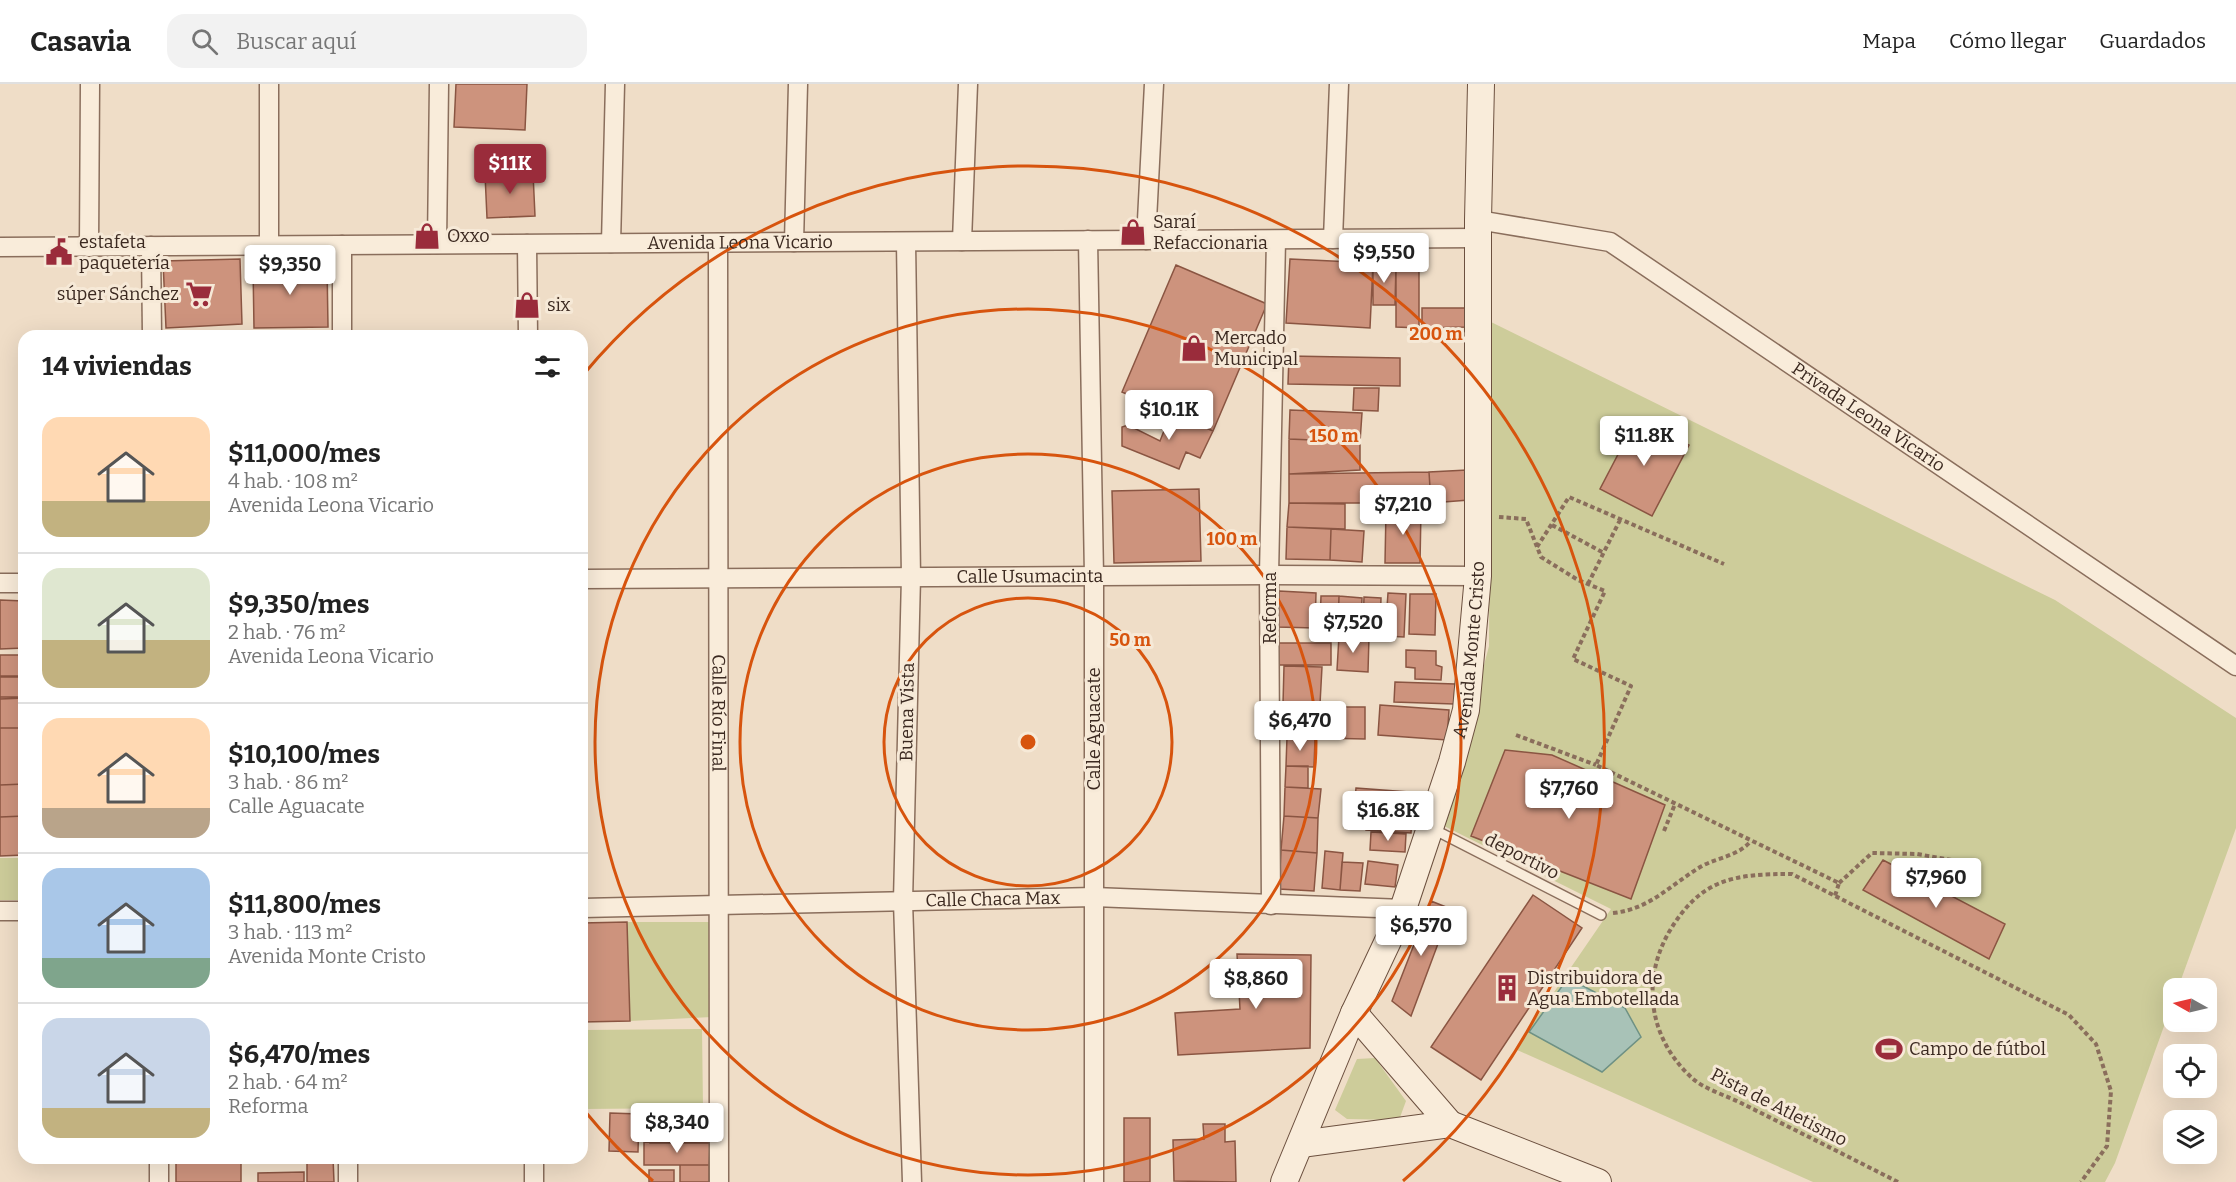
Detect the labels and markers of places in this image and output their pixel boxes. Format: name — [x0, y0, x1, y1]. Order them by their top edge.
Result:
pin: $11K — [474, 144, 546, 195]
place label: Saraí Refaccionaria — [1153, 211, 1268, 254]
shop icon: Saraí Refaccionaria — [1118, 217, 1148, 247]
shop icon: Oxxo — [412, 221, 442, 251]
place label: Oxxo — [447, 225, 490, 247]
place label: estafeta paquetería — [79, 231, 170, 274]
pin: $9,550 — [1335, 233, 1433, 284]
public building icon: estafeta paquetería — [44, 237, 74, 267]
pin: $9,350 — [241, 245, 339, 296]
supermarket icon: súper Sánchez — [184, 279, 214, 309]
place label: súper Sánchez — [57, 283, 179, 305]
shop icon: six — [512, 290, 542, 320]
place label: six — [547, 294, 571, 316]
place label: Mercado Municipal — [1214, 327, 1298, 370]
shop icon: Mercado Municipal — [1179, 333, 1209, 363]
pin: $10.1K — [1120, 390, 1218, 441]
pin: $11.8K — [1595, 416, 1693, 467]
pin: $7,210 — [1354, 485, 1452, 536]
pin: $7,520 — [1304, 603, 1402, 654]
pin: $6,470 — [1251, 701, 1349, 752]
centre of rings — [1018, 732, 1038, 752]
pin: $7,760 — [1520, 769, 1618, 820]
pin: $16.8K — [1339, 791, 1437, 842]
pin: $7,960 — [1887, 858, 1985, 909]
pin: $6,570 — [1372, 906, 1470, 957]
pin: $8,860 — [1207, 959, 1305, 1010]
place label: Distribuidora de Agua Embotellada — [1527, 967, 1679, 1010]
building icon: Distribuidora de Agua Embotellada — [1492, 973, 1522, 1003]
sports icon: Campo de fútbol — [1874, 1034, 1904, 1064]
place label: Campo de fútbol — [1909, 1038, 2046, 1060]
pin: $8,340 — [628, 1103, 726, 1154]

